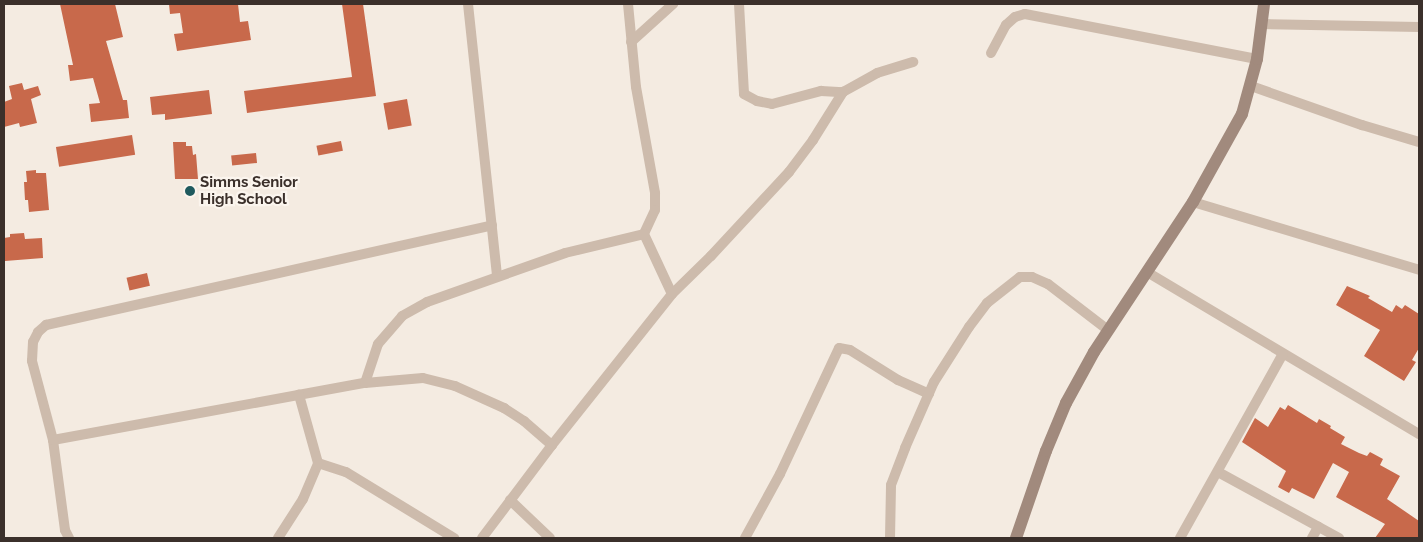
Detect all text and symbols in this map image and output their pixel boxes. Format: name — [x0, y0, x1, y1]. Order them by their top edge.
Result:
place label: Simms Senior High School — [200, 173, 298, 208]
marker: Simms Senior High School — [184, 185, 196, 197]

